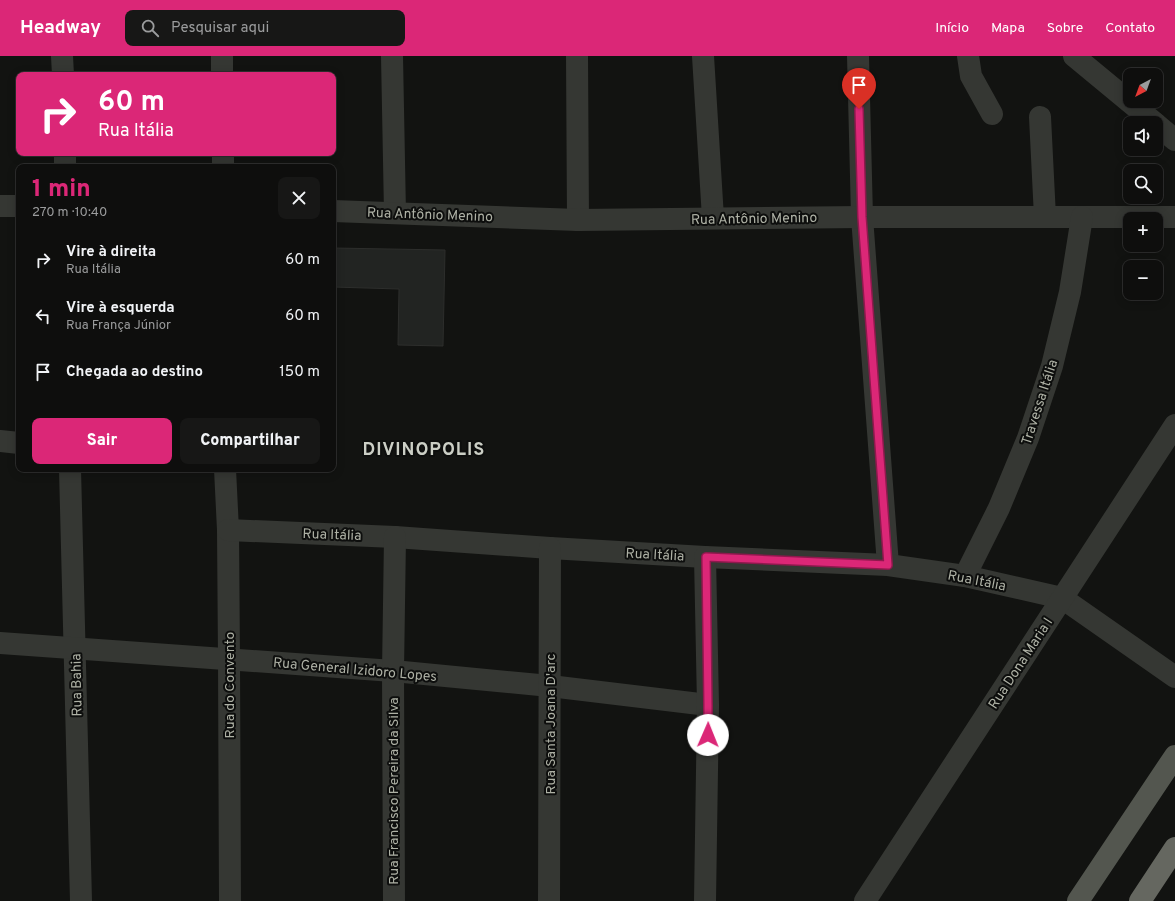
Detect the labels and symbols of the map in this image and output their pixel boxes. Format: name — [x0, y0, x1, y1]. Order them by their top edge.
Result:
pin — [842, 68, 876, 109]
north arrow — [1123, 68, 1163, 108]
street label: Rua Antônio Menino — [367, 205, 494, 226]
street label: Rua Antônio Menino — [691, 210, 817, 229]
street label: Travessa Itália — [1019, 358, 1062, 447]
district label: DIVINOPOLIS — [363, 439, 485, 462]
street label: Rua Itália — [302, 526, 362, 545]
street label: Rua Itália — [625, 545, 685, 566]
street label: Rua Itália — [946, 568, 1007, 595]
street label: Rua Dona Maria I — [985, 615, 1057, 713]
street label: Rua do Convento — [222, 631, 239, 738]
street label: Rua Bahia — [68, 653, 87, 717]
street label: Rua Santa Joana D'arc — [543, 653, 560, 795]
street label: Rua General Izidoro Lopes — [272, 655, 437, 686]
street label: Rua Francisco Pereira da Silva — [386, 697, 403, 885]
position arrow — [687, 714, 729, 756]

